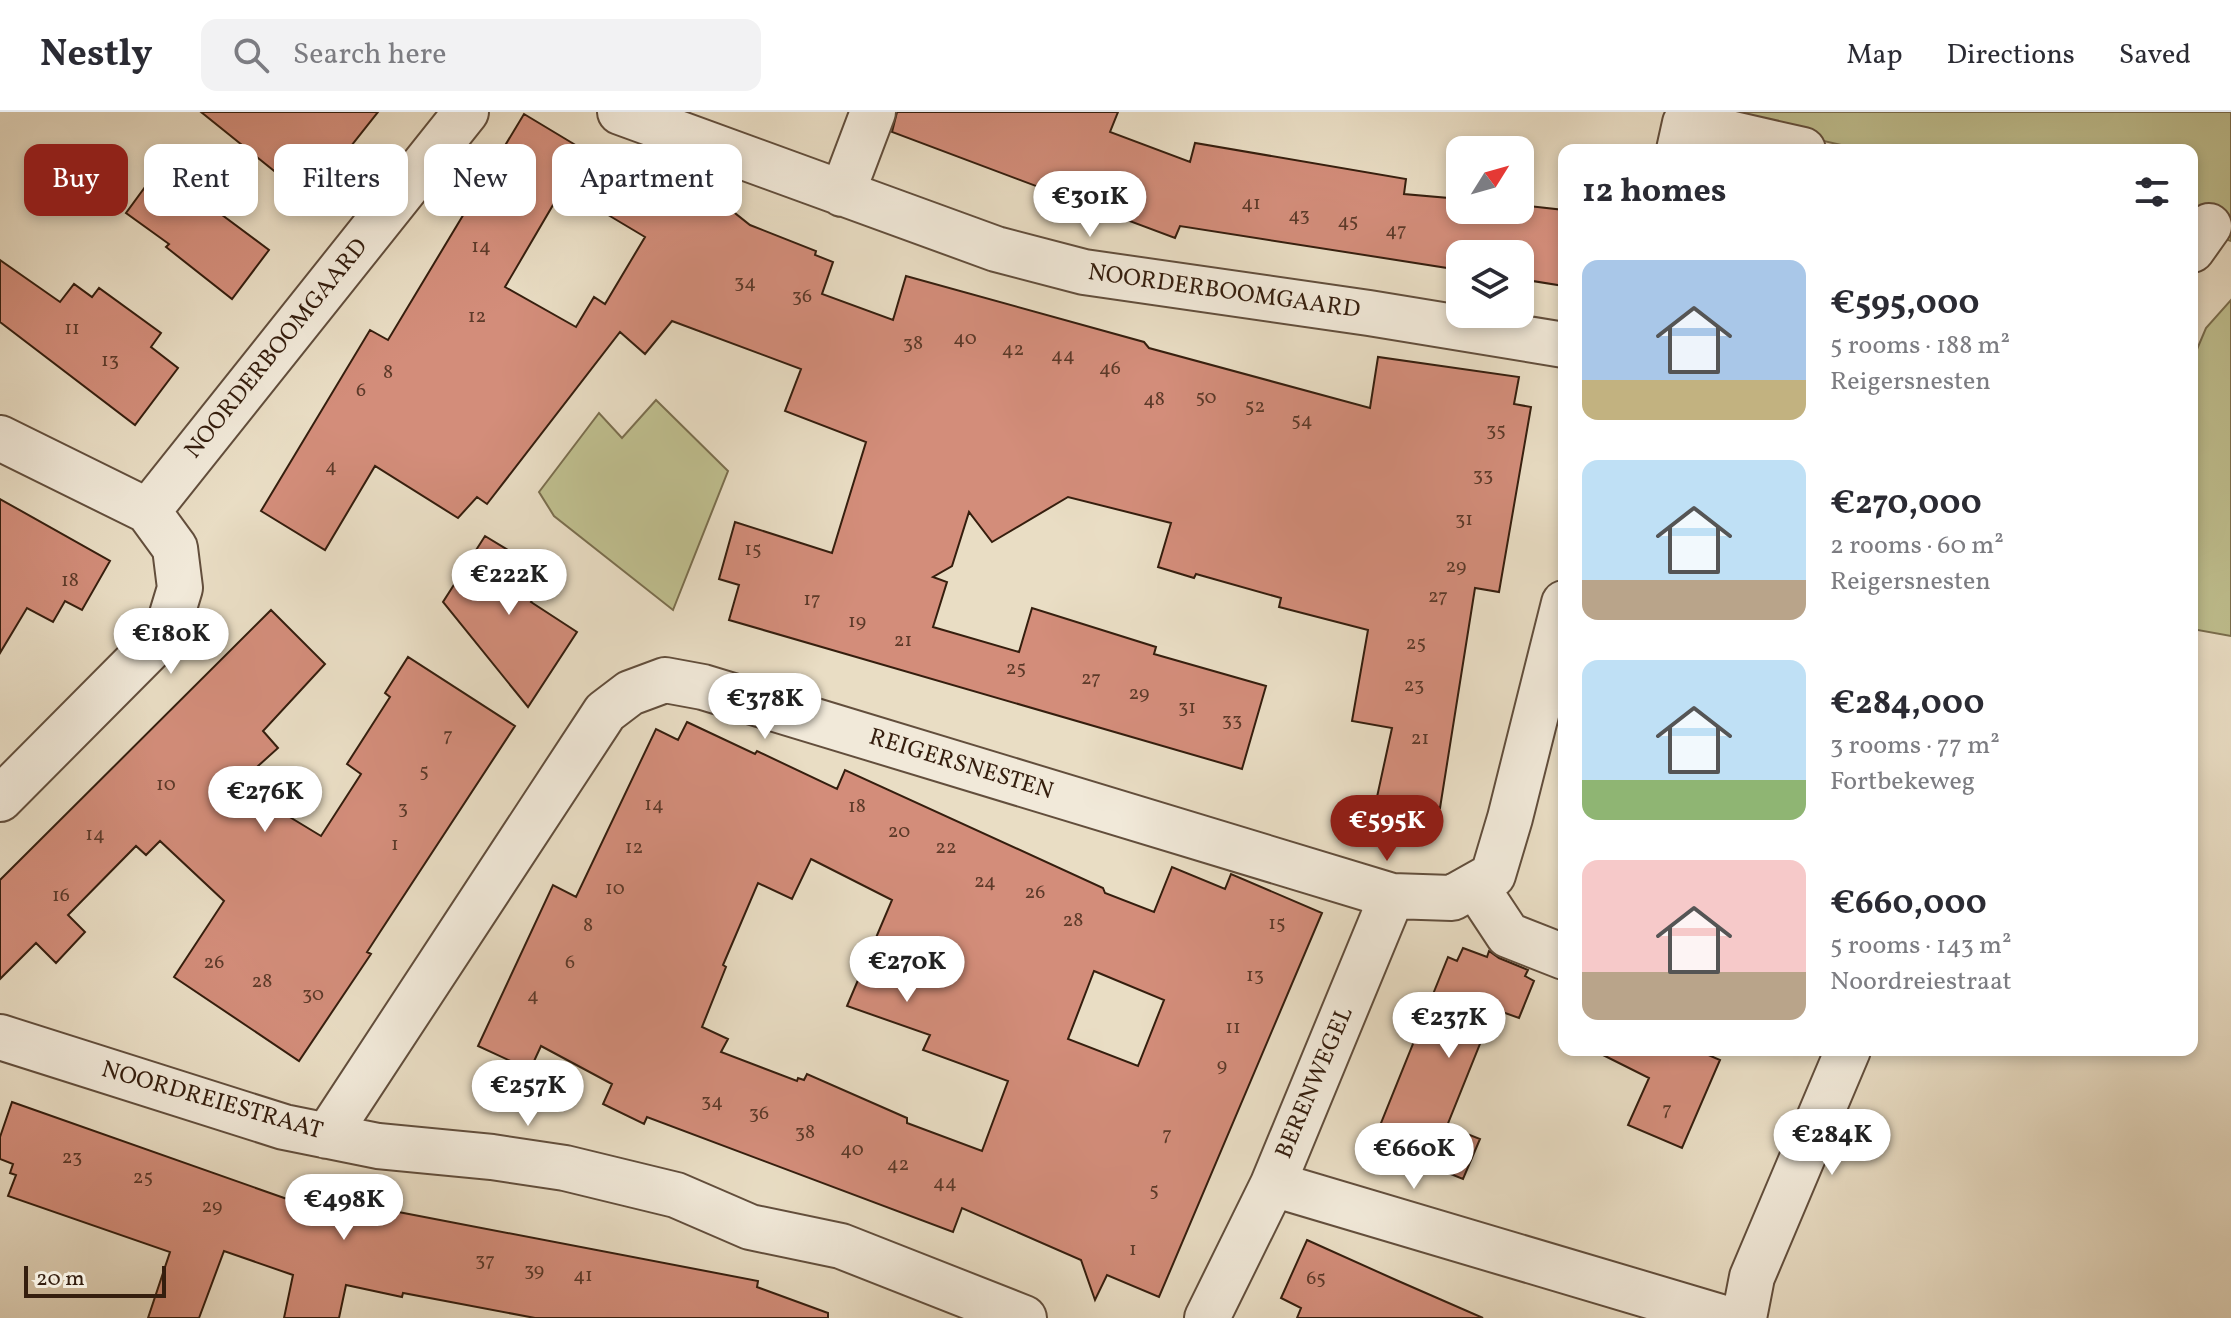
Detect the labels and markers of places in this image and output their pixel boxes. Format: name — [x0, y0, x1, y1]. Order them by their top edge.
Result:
pin: €301K — [1034, 171, 1146, 239]
pin: €222K — [453, 549, 565, 617]
pin: €180K — [115, 608, 227, 676]
pin: €378K — [709, 673, 821, 741]
pin: €276K — [209, 766, 321, 834]
pin: €595K — [1331, 795, 1443, 863]
pin: €270K — [851, 936, 963, 1004]
pin: €237K — [1393, 992, 1505, 1060]
pin: €257K — [472, 1060, 584, 1128]
pin: €284K — [1776, 1109, 1888, 1177]
pin: €660K — [1358, 1123, 1470, 1191]
pin: €498K — [288, 1174, 400, 1242]

